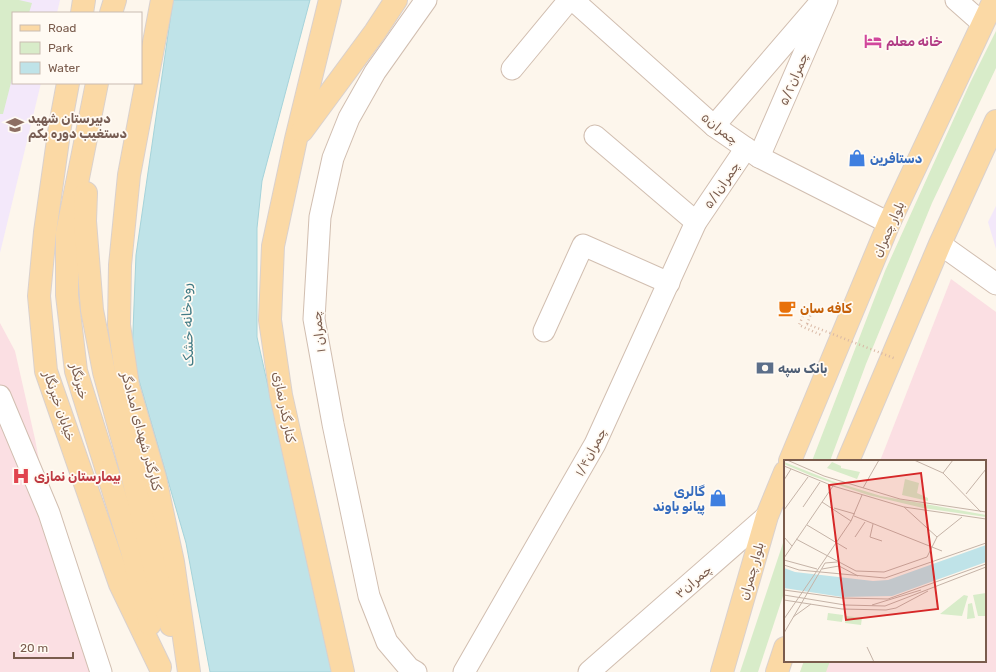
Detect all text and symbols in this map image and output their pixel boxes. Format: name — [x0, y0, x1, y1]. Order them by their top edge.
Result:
legend — [12, 12, 142, 84]
text: Road — [48, 21, 76, 35]
hotel icon: خانه معلم — [863, 31, 883, 51]
place label: خانه معلم — [886, 34, 943, 50]
text: Park — [48, 41, 74, 55]
street label: چمران۵/۲ — [776, 51, 812, 108]
text: Water — [48, 61, 80, 75]
street label: چمران۵ — [698, 109, 741, 148]
place label: دبیرستان شهید دستغیب دوره یکم — [28, 111, 127, 142]
school or university icon: دبیرستان شهید دستغیب دوره یکم — [5, 115, 25, 135]
shop icon: دستافرین — [847, 148, 867, 168]
place label: دستافرین — [870, 151, 922, 166]
street label: چمران۵/۱ — [700, 159, 743, 212]
street label: بلوار چمران — [869, 199, 908, 260]
water label: رودخانه خشک — [178, 283, 197, 367]
cafe icon: کافه سان — [777, 298, 797, 318]
place label: کافه سان — [800, 301, 852, 316]
street label: چمران ۱ — [309, 310, 329, 354]
bank icon: بانک سپه — [755, 358, 775, 378]
street label: خبرنگار — [66, 360, 92, 401]
place label: بانک سپه — [778, 361, 828, 378]
street label: خیابان خبرنگار — [39, 368, 79, 444]
street label: کنارگذر شهدای امدادگر — [117, 369, 165, 493]
street label: کنار گذر نمازی — [269, 370, 299, 444]
street label: چمران۱/۴ — [572, 426, 610, 479]
inset map — [784, 460, 986, 662]
hospital icon: بیمارستان نمازی — [11, 466, 31, 486]
place label: بیمارستان نمازی — [34, 469, 121, 484]
place label: گالری پیانو باوند — [653, 484, 705, 516]
shop icon: گالری پیانو باوند — [708, 488, 728, 508]
street label: بلوار چمران — [736, 540, 768, 602]
street label: چمران۳ — [672, 562, 715, 602]
scale bar — [14, 634, 73, 660]
text: 20 m — [20, 641, 48, 655]

